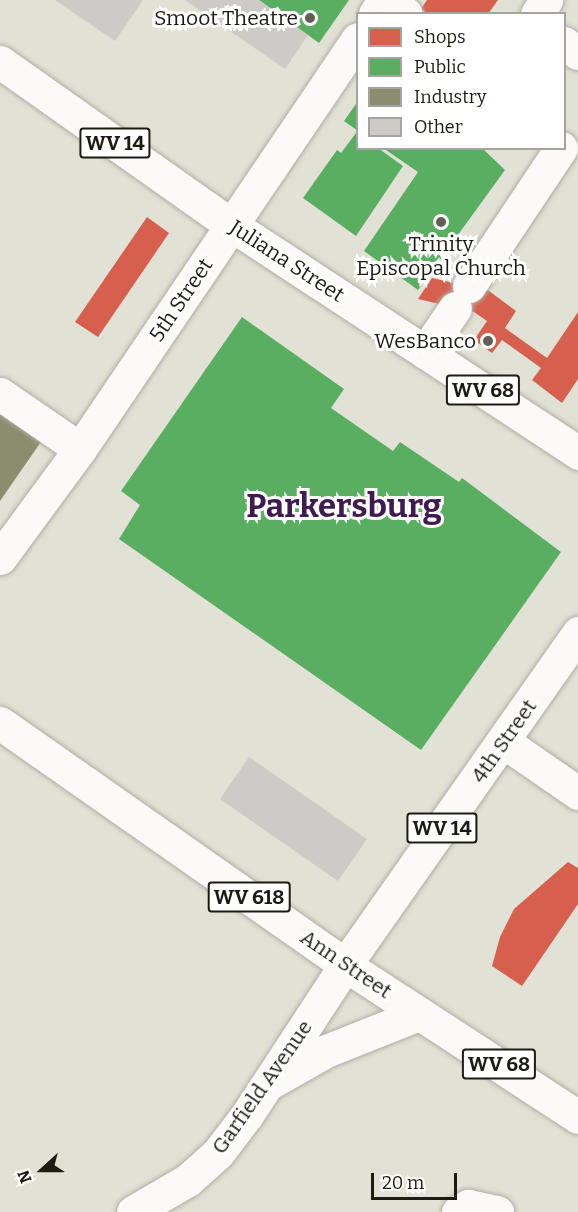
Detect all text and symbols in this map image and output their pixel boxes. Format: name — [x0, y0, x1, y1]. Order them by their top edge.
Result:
place label: Smoot Theatre — [154, 5, 298, 31]
marker: Smoot Theatre — [303, 11, 317, 25]
legend — [356, 12, 566, 150]
text: Shops — [414, 26, 466, 48]
text: Public — [414, 56, 466, 78]
text: Industry — [414, 86, 486, 108]
text: Other — [414, 116, 463, 138]
road number: WV 14 — [79, 126, 151, 160]
street label: Juliana Street — [225, 215, 349, 307]
marker: Trinity Episcopal Church — [434, 215, 448, 229]
place label: Trinity Episcopal Church — [356, 231, 526, 281]
street label: 5th Street — [144, 254, 218, 346]
place label: WesBanco — [374, 328, 476, 354]
marker: WesBanco — [481, 334, 495, 348]
road number: WV 68 — [446, 373, 520, 407]
district label: Parkersburg — [246, 487, 442, 527]
street label: 4th Street — [466, 694, 542, 788]
road number: WV 14 — [406, 811, 478, 845]
road number: WV 618 — [207, 880, 291, 914]
street label: Ann Street — [296, 924, 396, 1004]
street label: Garfield Avenue — [207, 1015, 317, 1159]
road number: WV 68 — [462, 1047, 536, 1081]
north arrow — [12, 1140, 72, 1200]
scale bar — [374, 1161, 460, 1199]
text: N — [14, 1167, 36, 1186]
text: 20 m — [382, 1172, 424, 1194]

